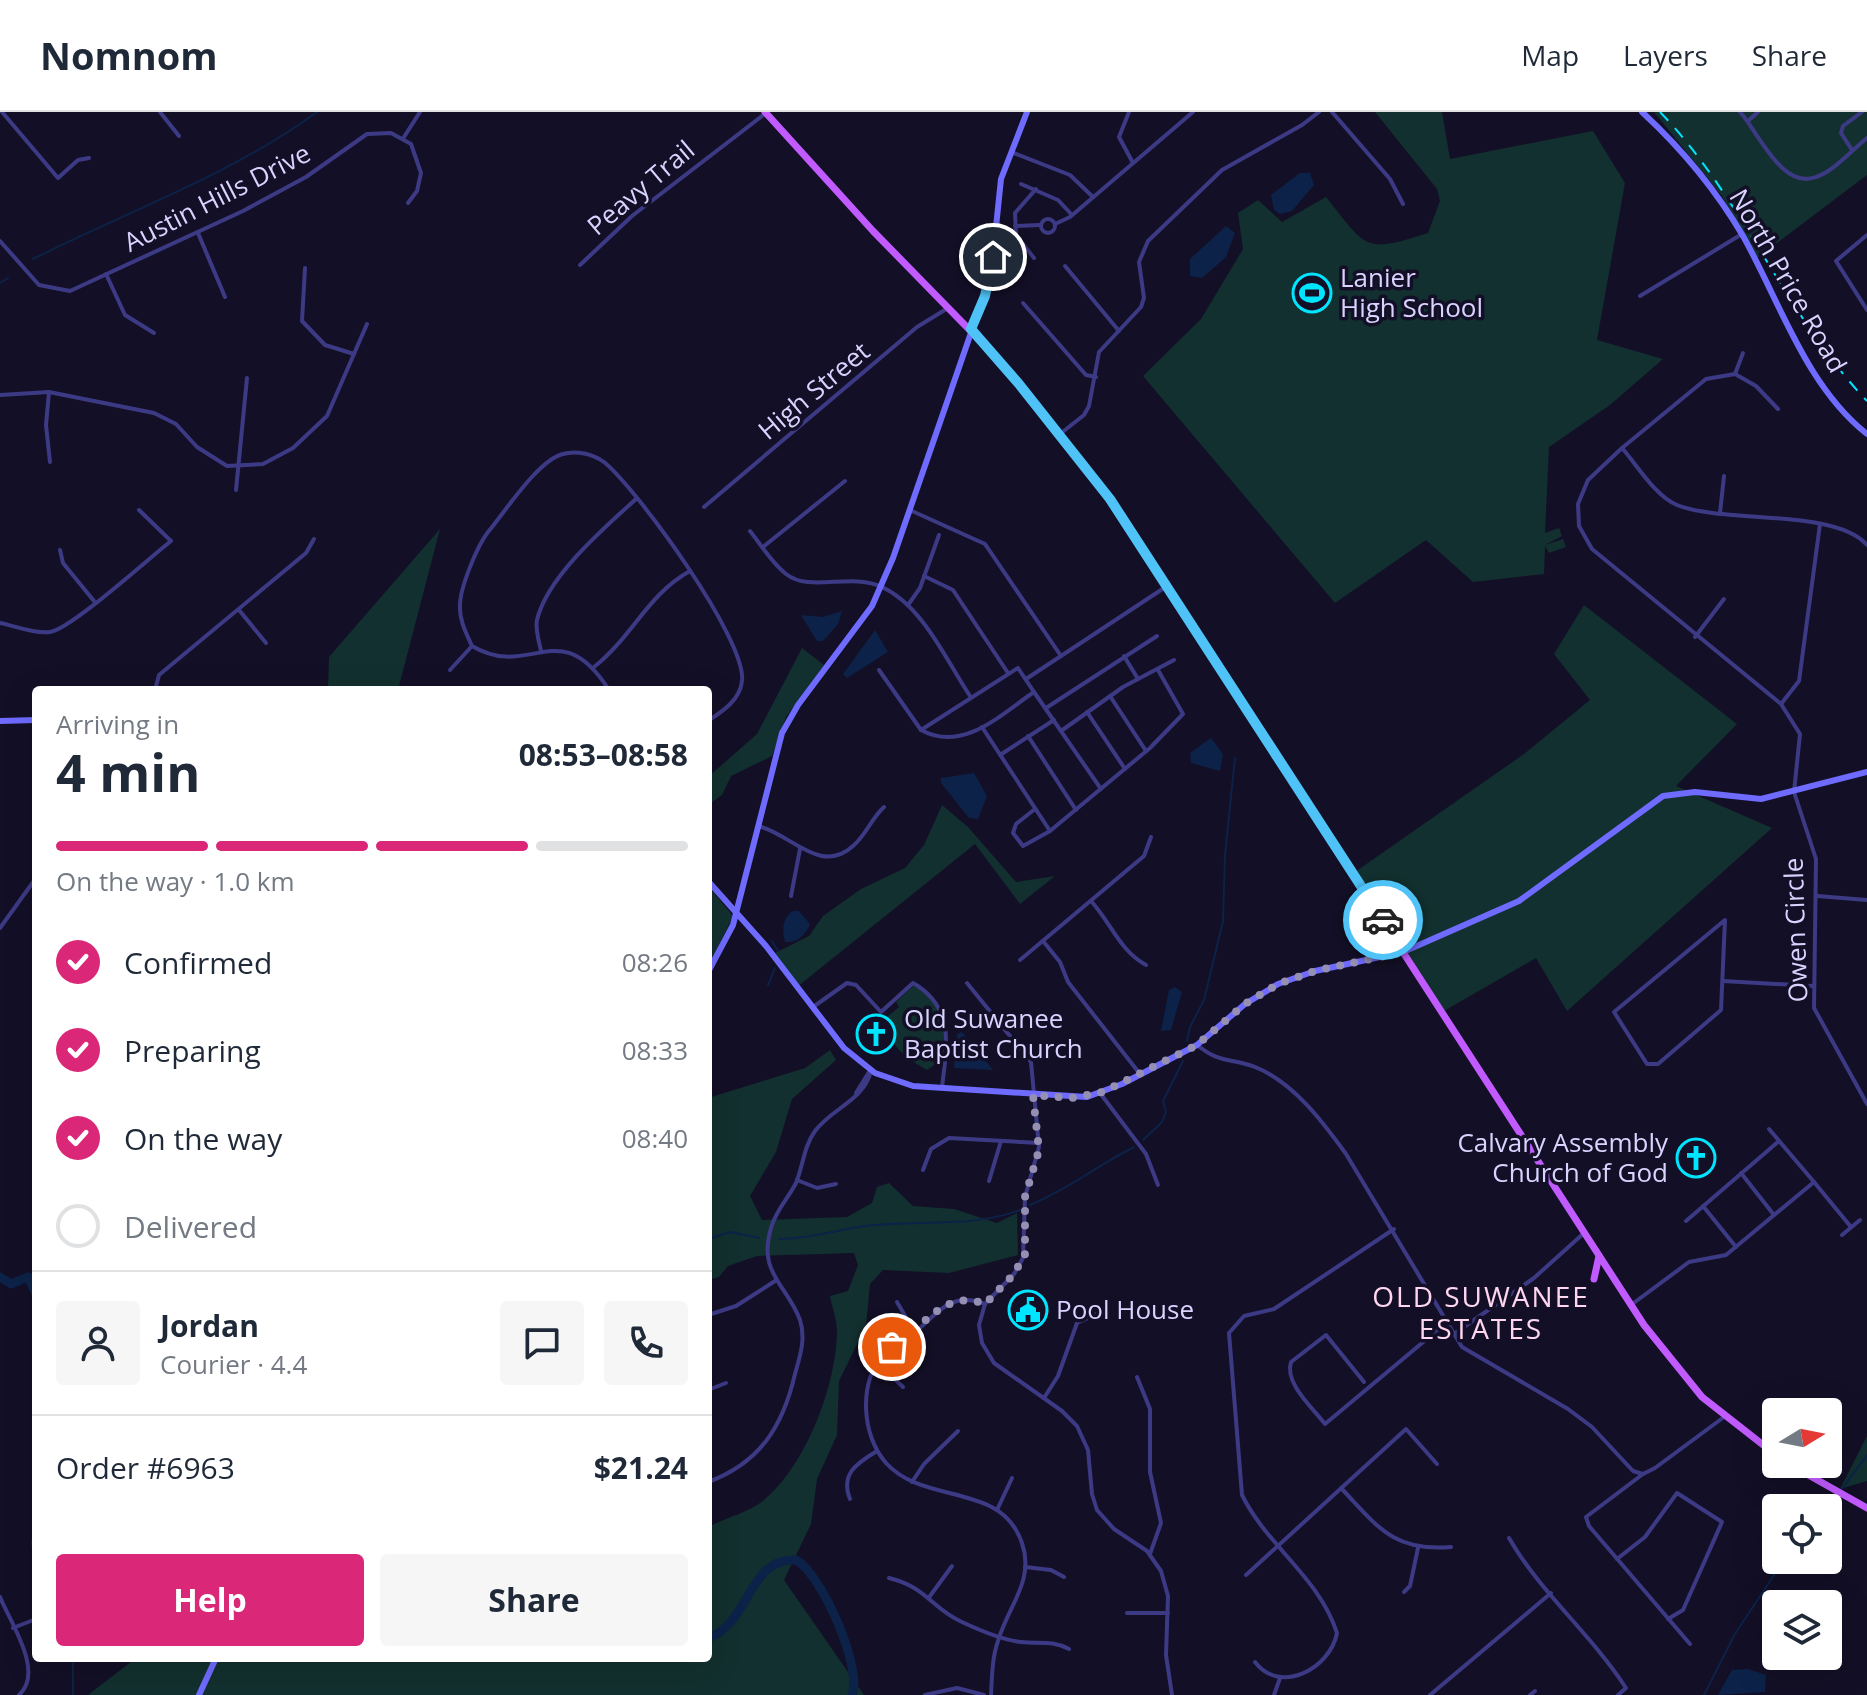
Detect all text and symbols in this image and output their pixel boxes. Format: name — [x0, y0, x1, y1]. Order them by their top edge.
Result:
text: Nomnom — [40, 29, 218, 81]
text: Map — [1521, 36, 1579, 74]
text: Layers — [1623, 36, 1708, 74]
text: Share — [1752, 36, 1827, 74]
street label: Peavy Trail — [579, 132, 702, 243]
street label: Austin Hills Drive — [117, 135, 316, 260]
street label: North Price Road — [1722, 182, 1856, 379]
pin — [959, 223, 1027, 291]
icon: home — [971, 235, 1015, 279]
place label: Lanier High School — [1340, 259, 1483, 325]
sports icon: Lanier High School — [1291, 272, 1333, 314]
street label: High Street — [750, 333, 877, 447]
text: Arriving in — [56, 706, 179, 742]
text: 08:53–08:58 — [519, 734, 688, 775]
text: 4 min — [56, 736, 200, 807]
street label: Owen Circle — [1774, 857, 1816, 1003]
text: On the way · 1.0 km — [56, 863, 295, 899]
courier — [1343, 880, 1423, 960]
icon: car — [1361, 898, 1405, 942]
icon: check — [56, 940, 100, 984]
text: Confirmed — [124, 942, 272, 983]
text: 08:26 — [622, 944, 688, 980]
place label: Old Suwanee Baptist Church — [904, 1000, 1083, 1066]
church icon: Old Suwanee Baptist Church — [855, 1013, 897, 1055]
icon: check — [56, 1028, 100, 1072]
text: Preparing — [124, 1030, 261, 1071]
text: 08:33 — [622, 1032, 688, 1068]
icon: check — [56, 1116, 100, 1160]
text: On the way — [124, 1118, 282, 1159]
text: 08:40 — [622, 1120, 688, 1156]
place label: Calvary Assembly Church of God — [1457, 1124, 1669, 1190]
church icon: Calvary Assembly Church of God — [1675, 1137, 1717, 1179]
text: Delivered — [124, 1206, 257, 1247]
district label: OLD SUWANEE ESTATES — [1372, 1277, 1590, 1347]
public building icon: Pool House — [1007, 1289, 1049, 1331]
place label: Pool House — [1056, 1291, 1194, 1327]
button: person — [56, 1301, 140, 1385]
button: chat — [500, 1301, 584, 1385]
button: phone — [604, 1301, 688, 1385]
text: Jordan — [160, 1305, 259, 1346]
pin — [858, 1313, 926, 1381]
icon: bag — [870, 1325, 914, 1369]
text: Courier · 4.4 — [160, 1346, 307, 1382]
north arrow — [1762, 1398, 1842, 1478]
map controls — [1762, 1398, 1842, 1670]
text: Order #6963 — [56, 1447, 235, 1488]
text: $21.24 — [594, 1447, 688, 1488]
button: locate — [1762, 1494, 1842, 1574]
button: Help — [56, 1554, 364, 1646]
button: Share — [380, 1554, 688, 1646]
button: layers — [1762, 1590, 1842, 1670]

